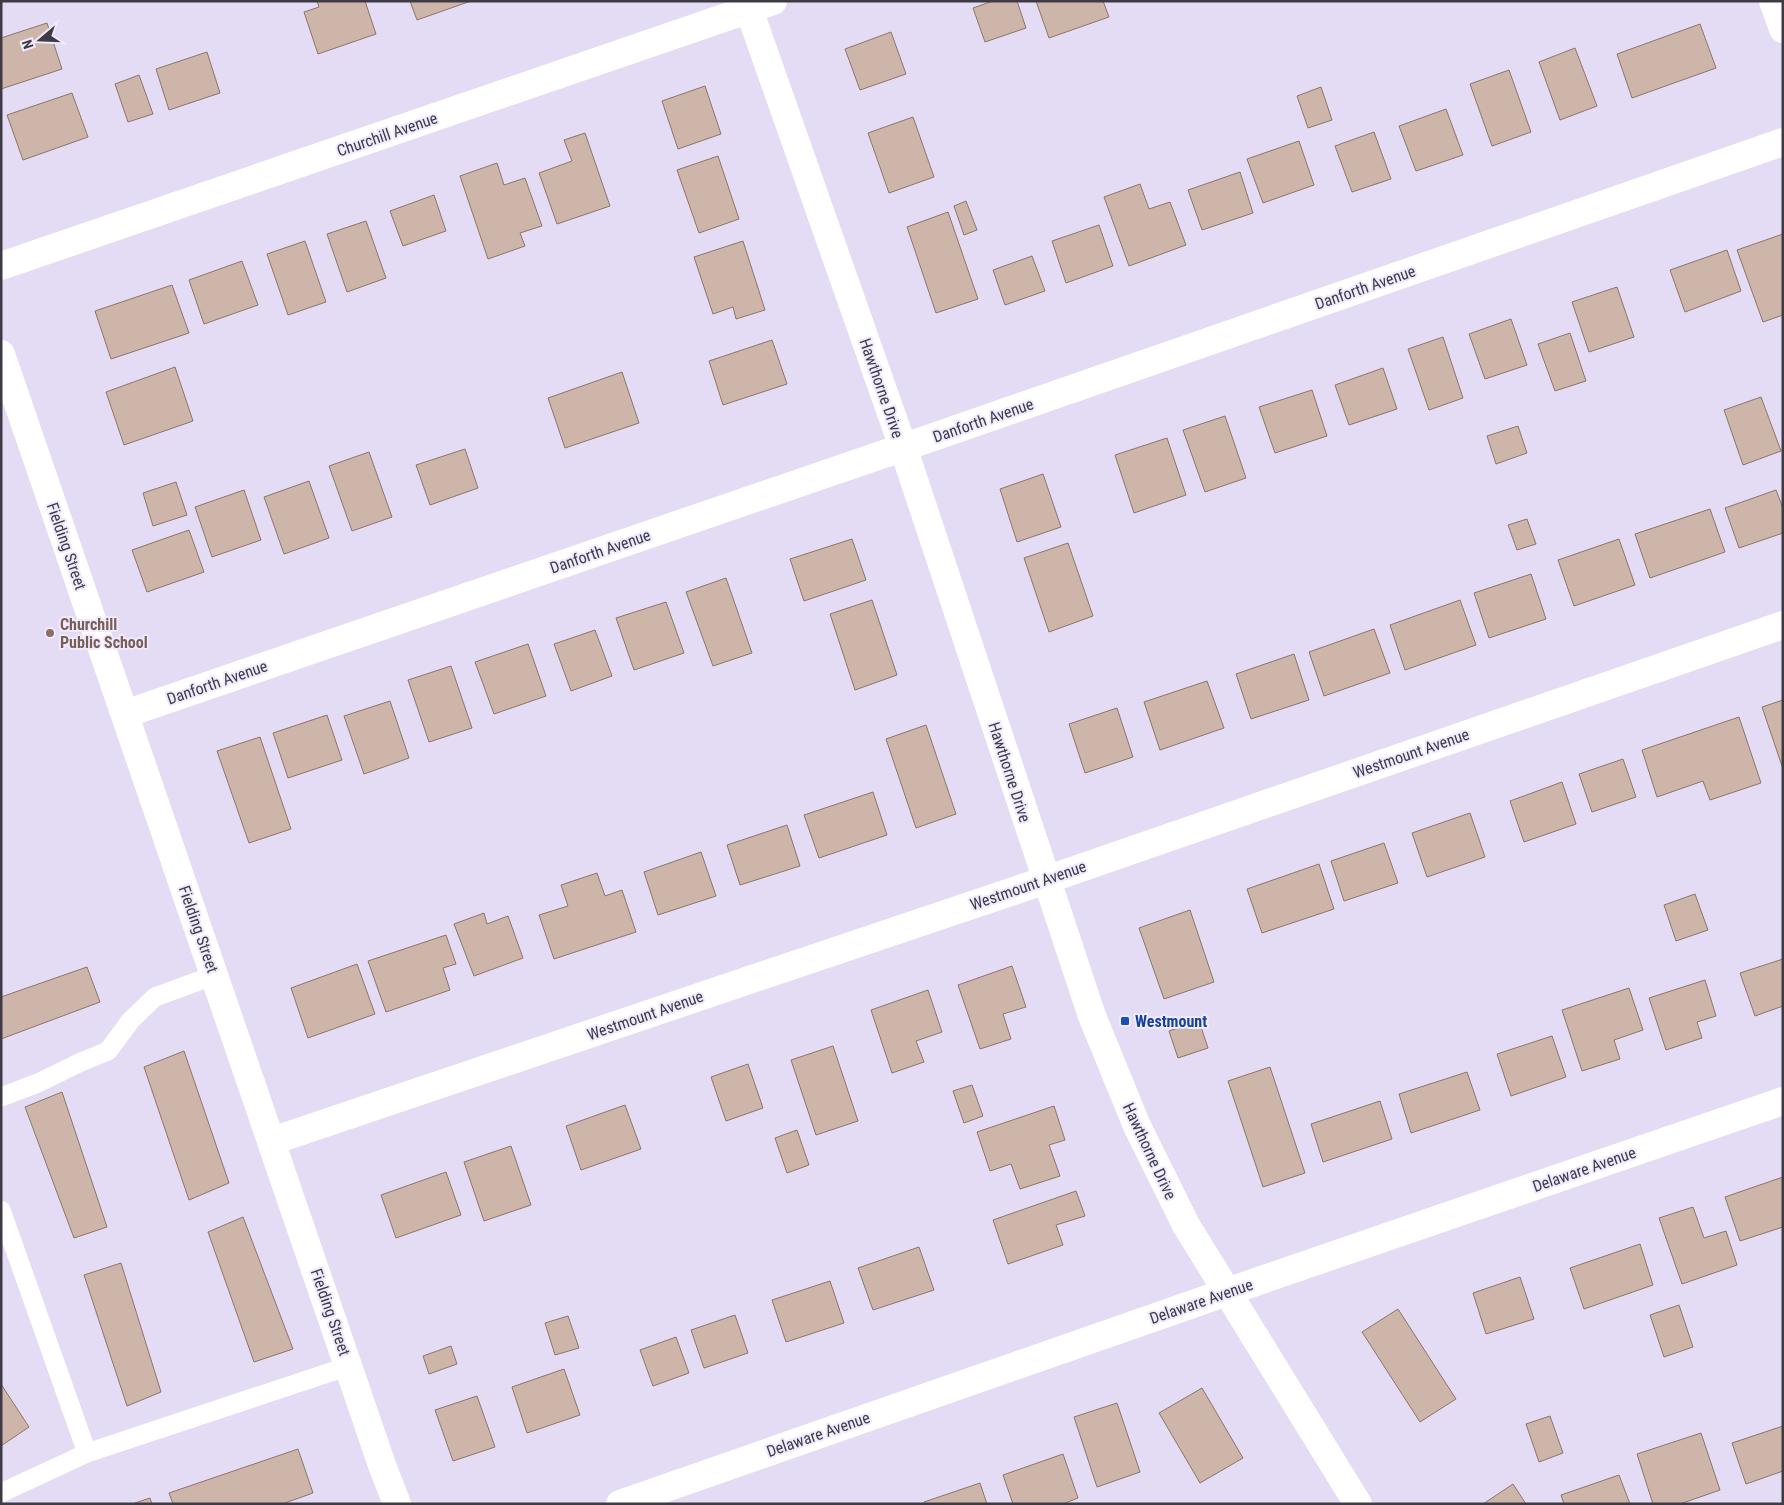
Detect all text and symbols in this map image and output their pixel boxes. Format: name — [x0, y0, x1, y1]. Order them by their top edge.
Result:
north arrow — [15, 15, 65, 65]
text: N — [19, 38, 37, 51]
street label: Churchill Avenue — [334, 108, 440, 161]
street label: Danforth Avenue — [1312, 261, 1418, 314]
street label: Hawthorne Drive — [856, 336, 907, 441]
street label: Danforth Avenue — [930, 394, 1036, 447]
street label: Fielding Street — [43, 500, 90, 593]
street label: Danforth Avenue — [547, 525, 653, 578]
place label: Churchill Public School — [60, 615, 148, 652]
marker: Churchill Public School — [44, 627, 56, 639]
street label: Danforth Avenue — [164, 656, 270, 709]
street label: Hawthorne Drive — [984, 720, 1035, 825]
street label: Westmount Avenue — [1351, 725, 1472, 782]
street label: Westmount Avenue — [968, 857, 1089, 914]
street label: Fielding Street — [175, 883, 222, 976]
street label: Westmount Avenue — [585, 987, 706, 1044]
place label: Westmount — [1135, 1012, 1207, 1031]
marker: Westmount — [1119, 1015, 1131, 1027]
street label: Hawthorne Drive — [1119, 1100, 1180, 1202]
street label: Delaware Avenue — [1530, 1143, 1638, 1196]
street label: Fielding Street — [307, 1266, 354, 1359]
street label: Delaware Avenue — [1147, 1275, 1255, 1328]
street label: Delaware Avenue — [764, 1408, 872, 1461]

